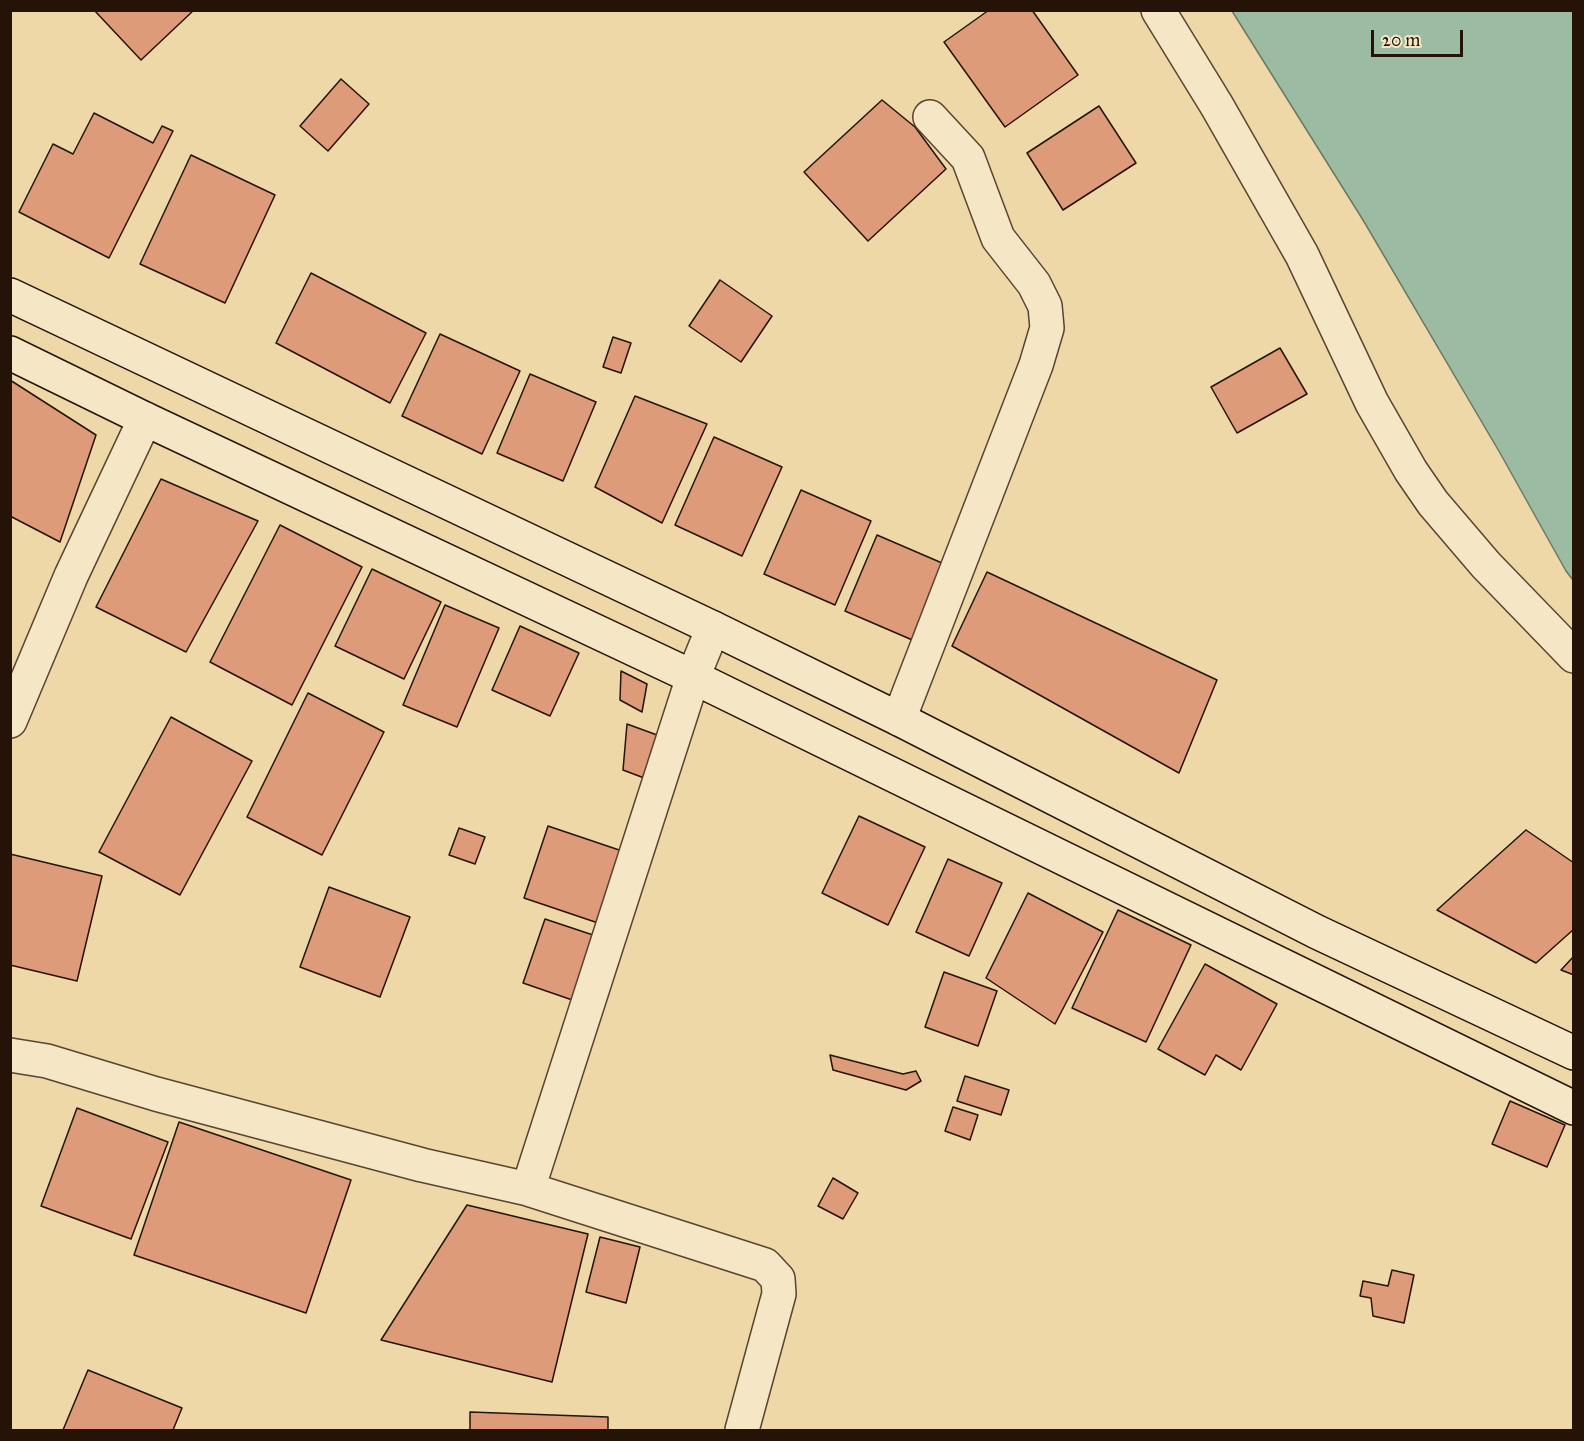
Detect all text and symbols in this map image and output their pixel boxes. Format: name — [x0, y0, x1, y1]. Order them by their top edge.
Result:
scale bar — [1374, 18, 1466, 56]
text: 20 m — [1382, 29, 1420, 51]

